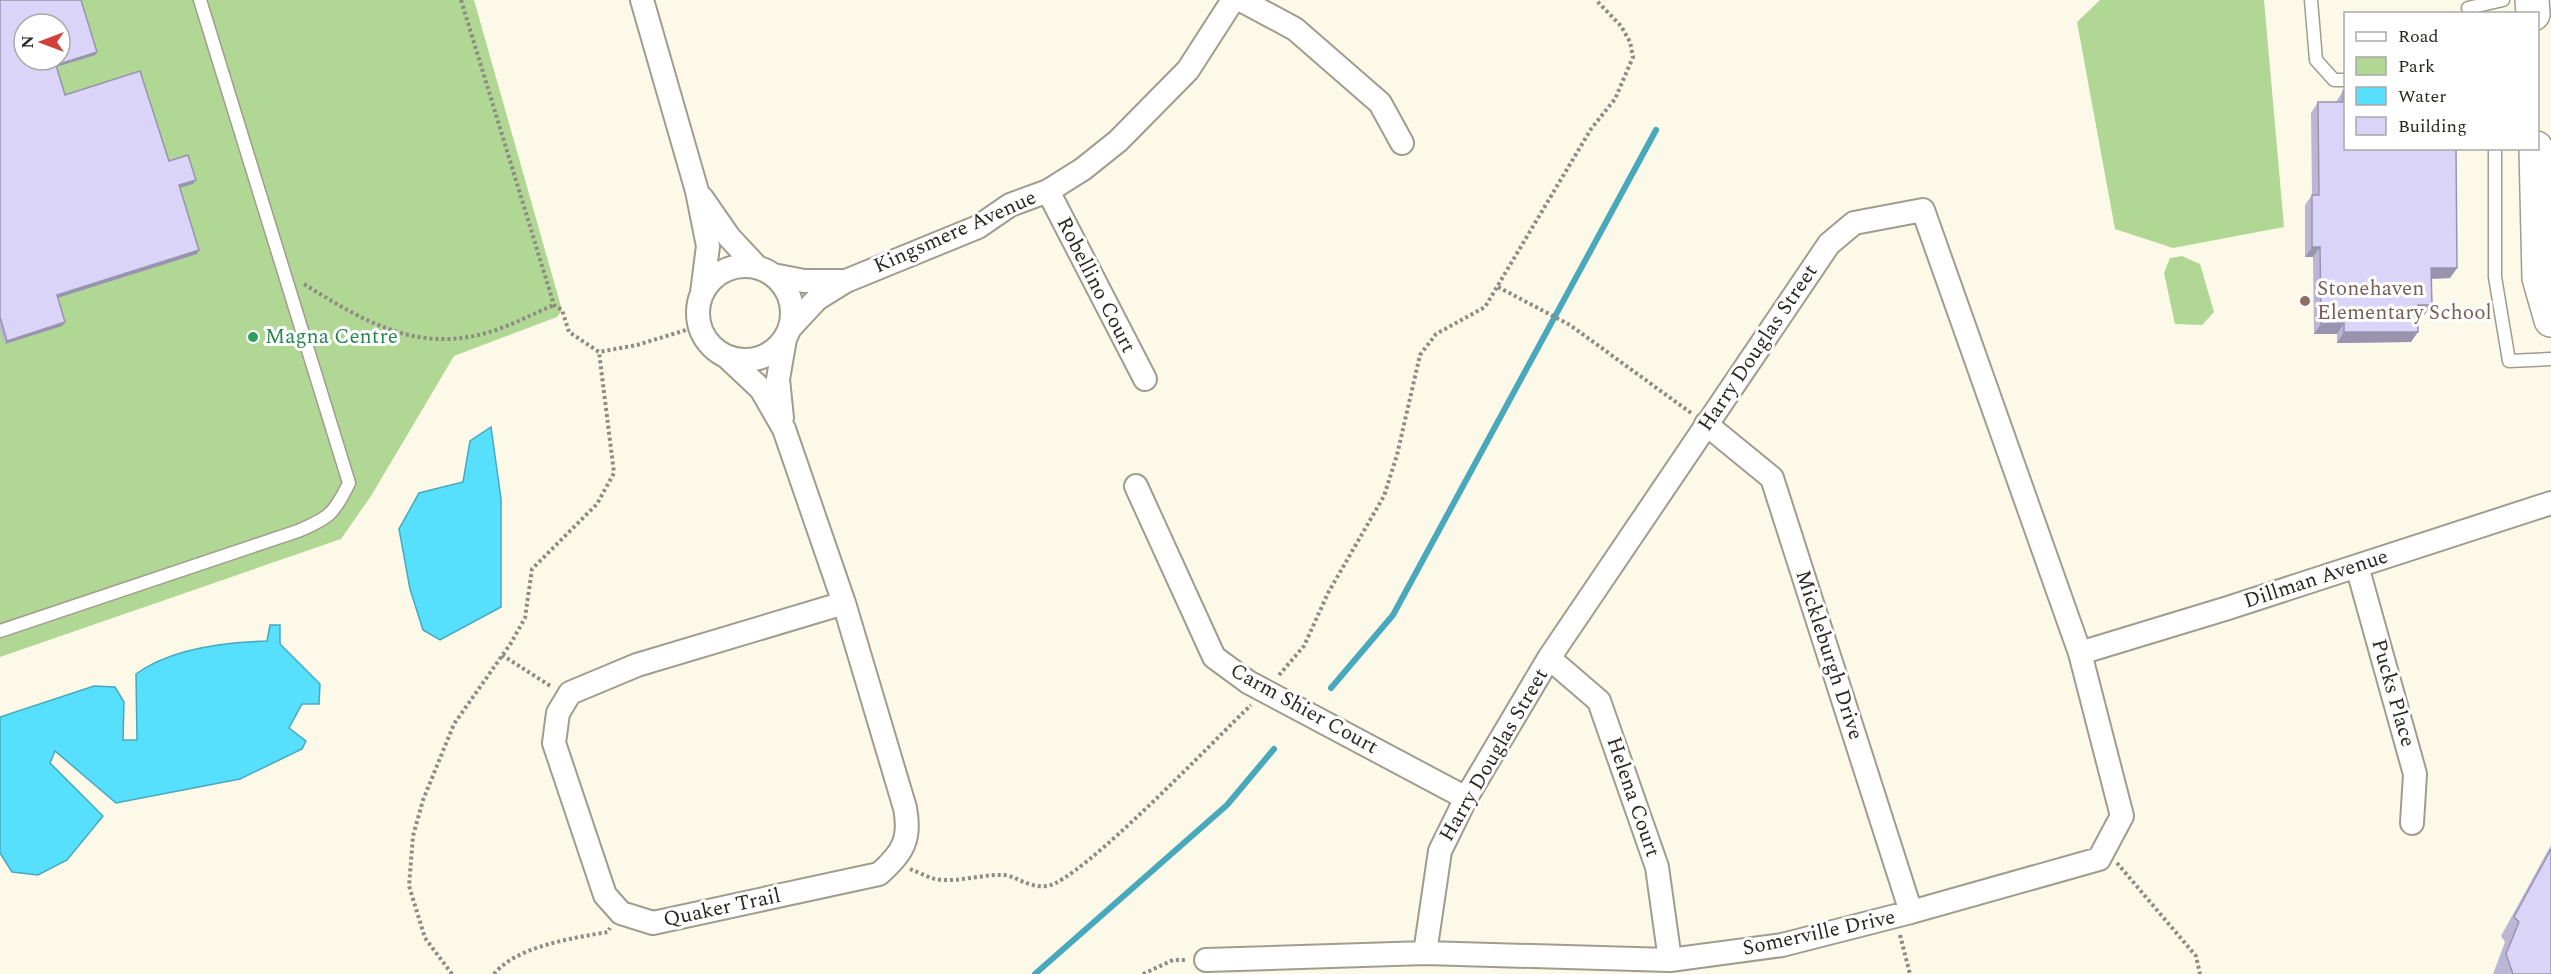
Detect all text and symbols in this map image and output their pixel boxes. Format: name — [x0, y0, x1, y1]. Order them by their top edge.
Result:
north arrow — [12, 12, 72, 72]
legend — [2344, 12, 2539, 150]
text: Road — [2398, 23, 2439, 50]
text: N — [16, 35, 40, 49]
text: Park — [2398, 53, 2435, 80]
text: Water — [2398, 83, 2446, 110]
text: Building — [2398, 113, 2467, 140]
street label: Kingsmere Avenue — [868, 182, 1042, 282]
street label: Robellino Court — [1048, 211, 1144, 359]
street label: Harry Douglas Street — [1690, 258, 1826, 438]
place label: Stonehaven Elementary School — [2317, 273, 2492, 329]
marker: Stonehaven Elementary School — [2298, 294, 2312, 308]
place label: Magna Centre — [265, 321, 398, 353]
marker: Magna Centre — [246, 330, 260, 344]
street label: Dillman Avenue — [2240, 541, 2392, 617]
street label: Mickleburgh Drive — [1786, 566, 1872, 744]
street label: Pucks Place — [2362, 635, 2424, 751]
street label: Carm Shier Court — [1224, 655, 1384, 763]
street label: Harry Douglas Street — [1431, 662, 1557, 848]
street label: Helena Court — [1597, 733, 1669, 861]
street label: Quaker Trail — [660, 880, 784, 936]
street label: Somerville Drive — [1740, 901, 1898, 965]

